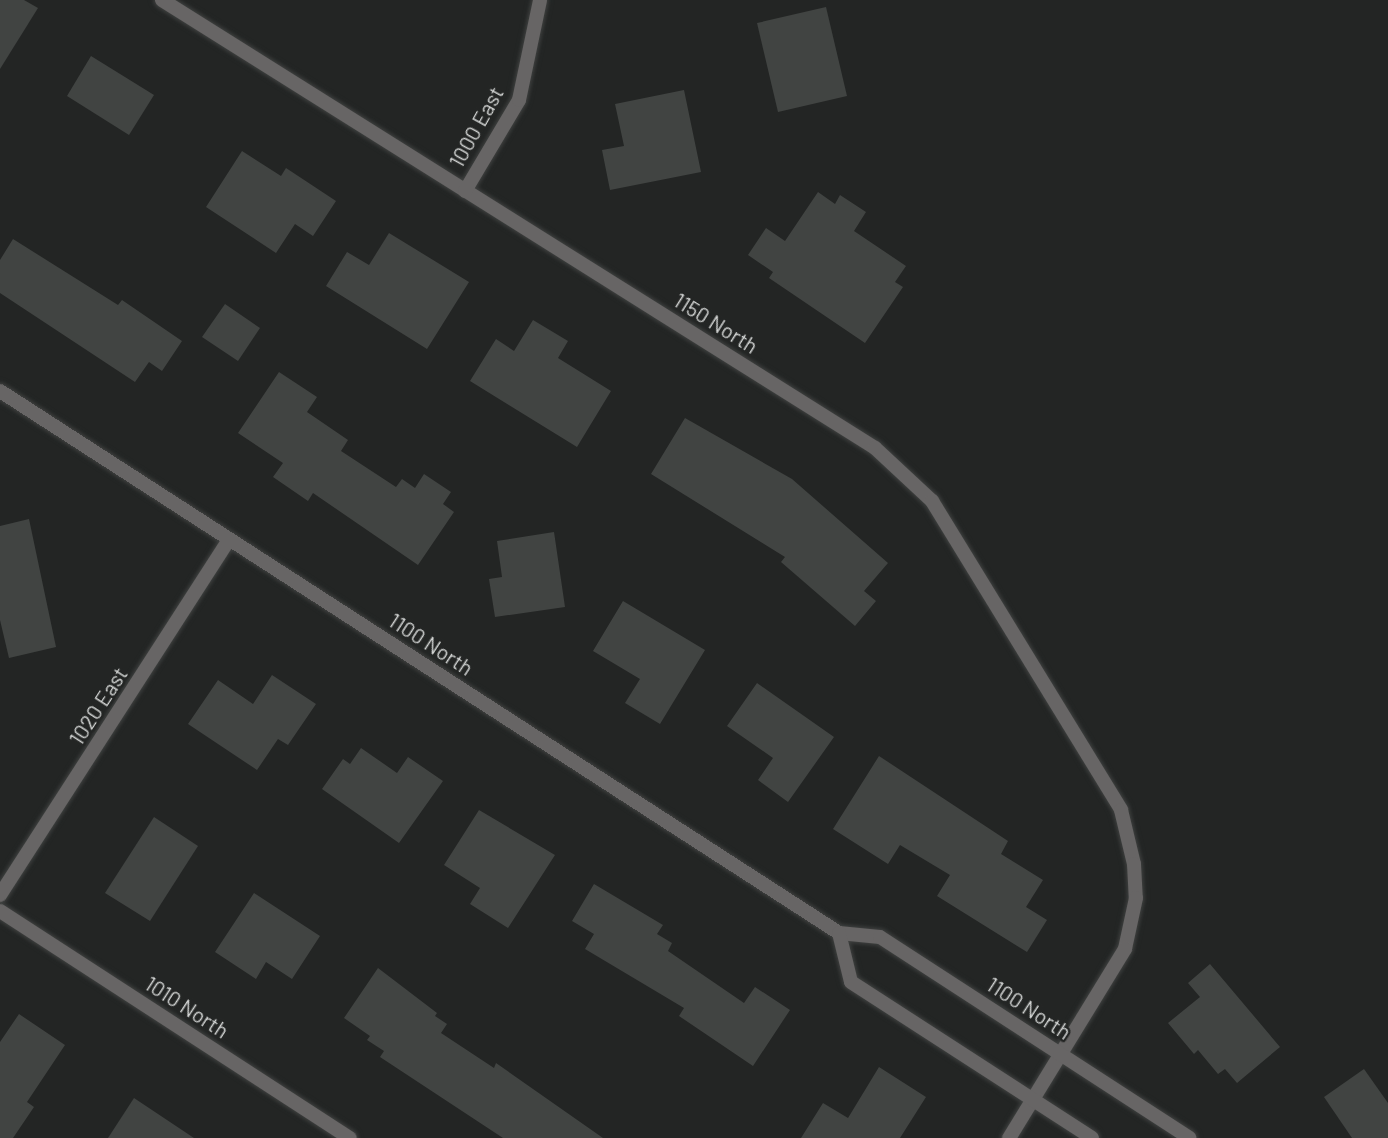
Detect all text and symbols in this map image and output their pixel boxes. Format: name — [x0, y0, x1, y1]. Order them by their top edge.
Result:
street label: 1000 East — [444, 82, 508, 172]
street label: 1150 North — [669, 287, 763, 359]
street label: 1100 North — [384, 607, 478, 681]
street label: 1020 East — [64, 662, 132, 750]
street label: 1010 North — [140, 971, 234, 1043]
street label: 1100 North — [982, 971, 1076, 1045]

